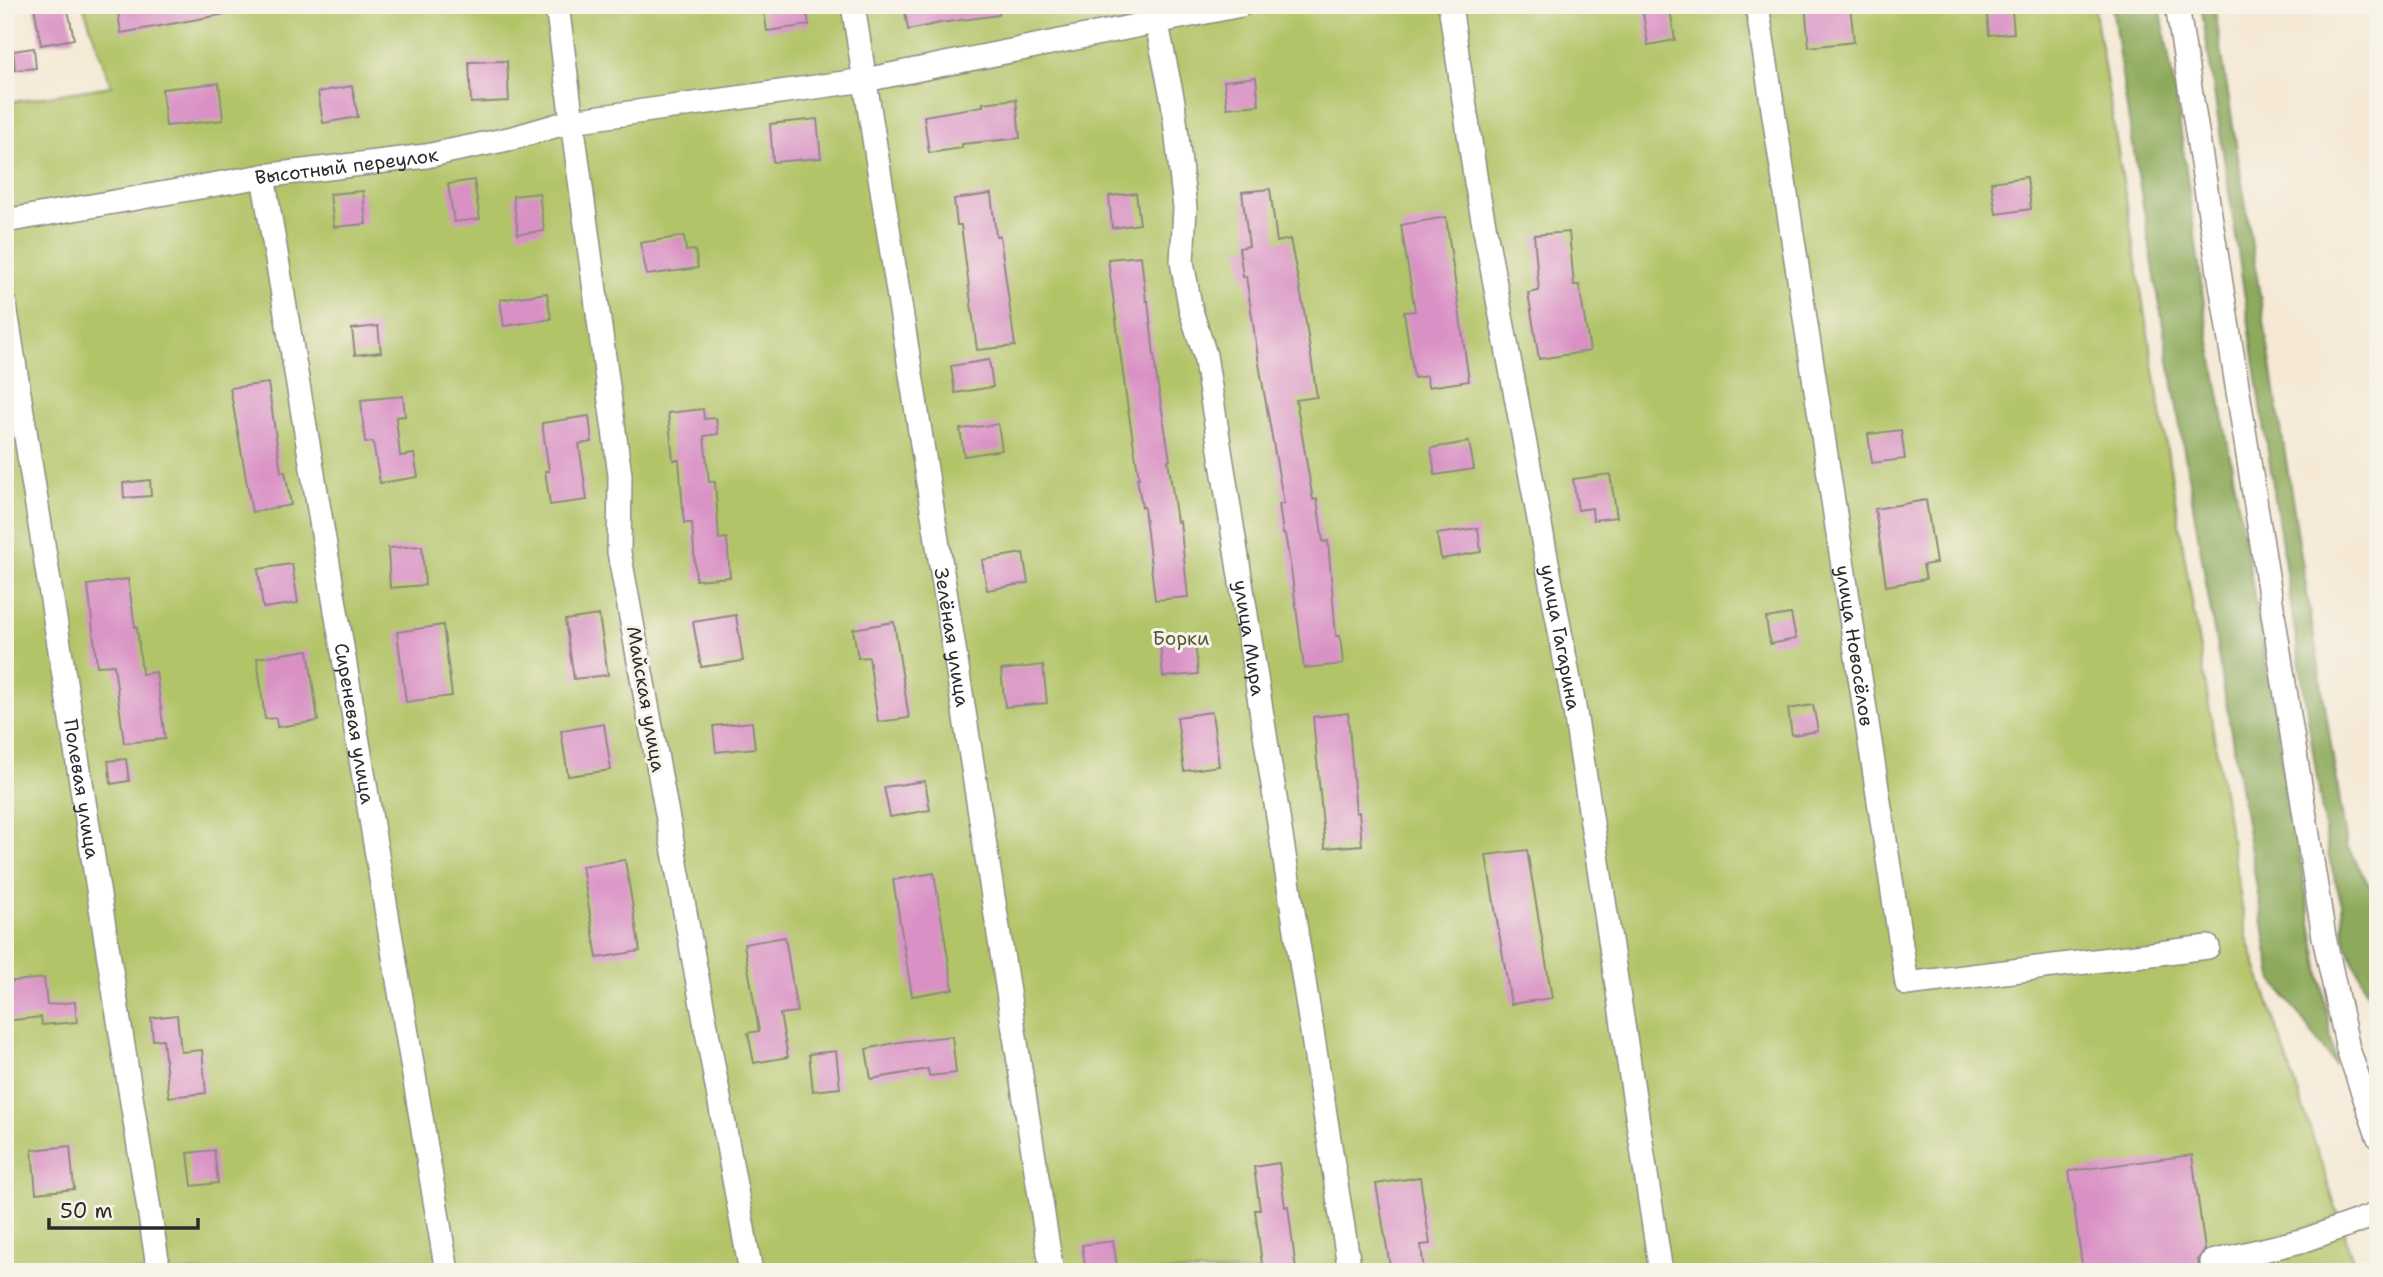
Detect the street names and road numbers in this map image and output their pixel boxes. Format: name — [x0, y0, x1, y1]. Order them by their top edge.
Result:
street label: Высотный переулок — [253, 141, 440, 190]
street label: улица Гагарина — [1535, 562, 1587, 712]
street label: улица Новосёлов — [1830, 563, 1880, 728]
street label: Зелёная улица — [929, 566, 976, 709]
street label: улица Мира — [1228, 578, 1271, 698]
street label: Майская улица — [621, 624, 671, 774]
street label: Сиреневая улица — [329, 641, 381, 806]
street label: Полевая улица — [59, 717, 106, 861]

